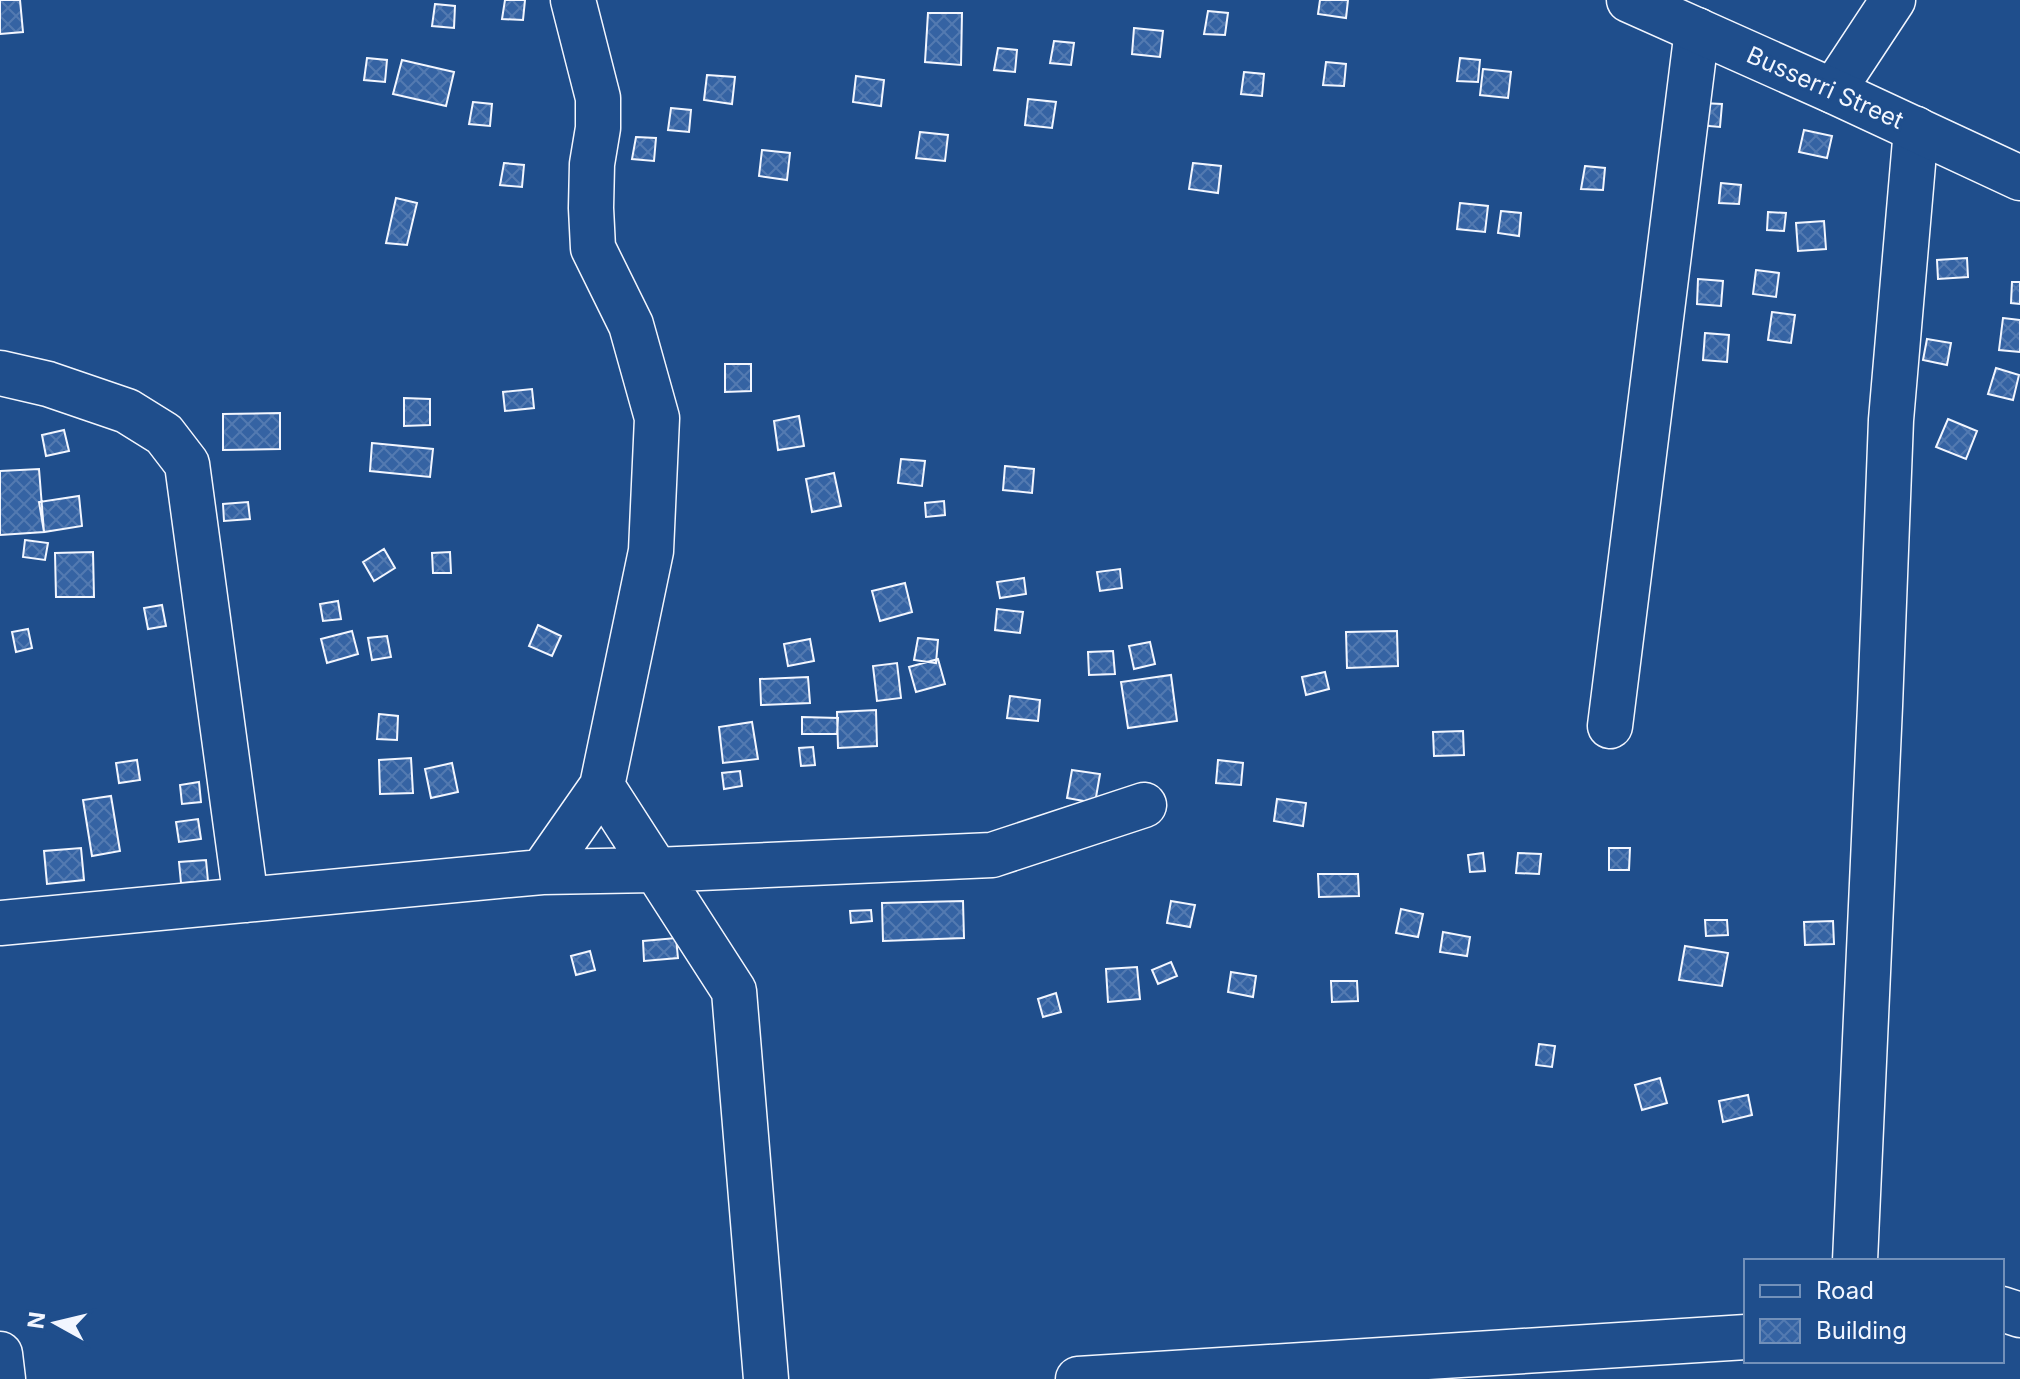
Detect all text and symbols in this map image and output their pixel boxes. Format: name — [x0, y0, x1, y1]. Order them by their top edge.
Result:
street label: Busserri Street — [1742, 40, 1908, 135]
legend — [1744, 1259, 2004, 1363]
text: Road — [1816, 1276, 1874, 1305]
north arrow — [16, 1283, 96, 1363]
text: N — [22, 1310, 50, 1330]
text: Building — [1816, 1316, 1907, 1345]

